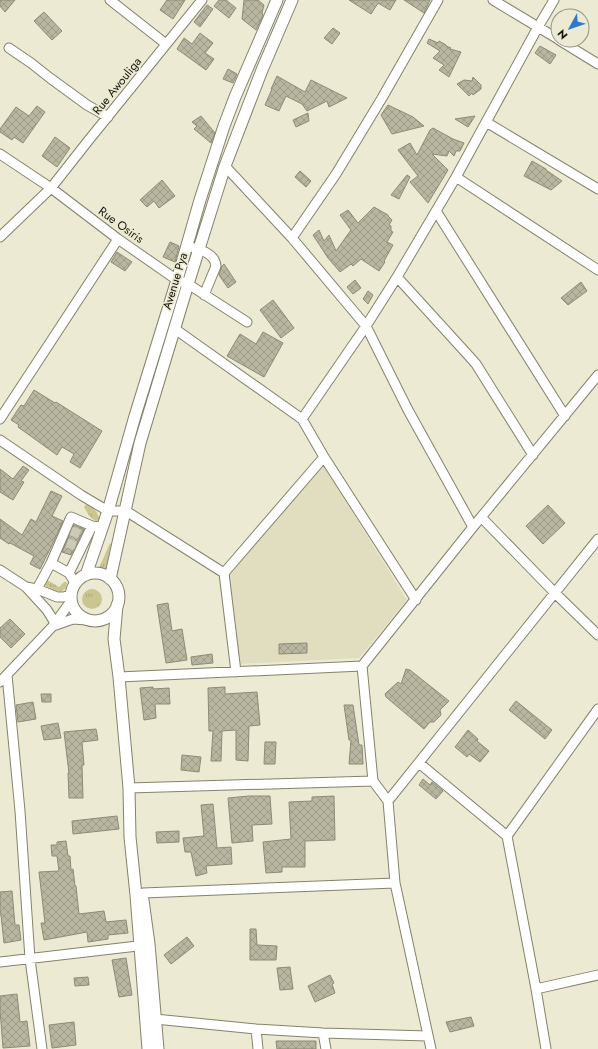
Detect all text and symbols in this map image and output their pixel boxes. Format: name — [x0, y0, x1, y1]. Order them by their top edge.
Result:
north arrow — [550, 8, 590, 48]
text: N — [553, 26, 571, 43]
street label: Rue Awouliga — [88, 53, 146, 119]
street label: Rue Osiris — [95, 202, 148, 248]
street label: Avenue Pya — [158, 250, 192, 312]

